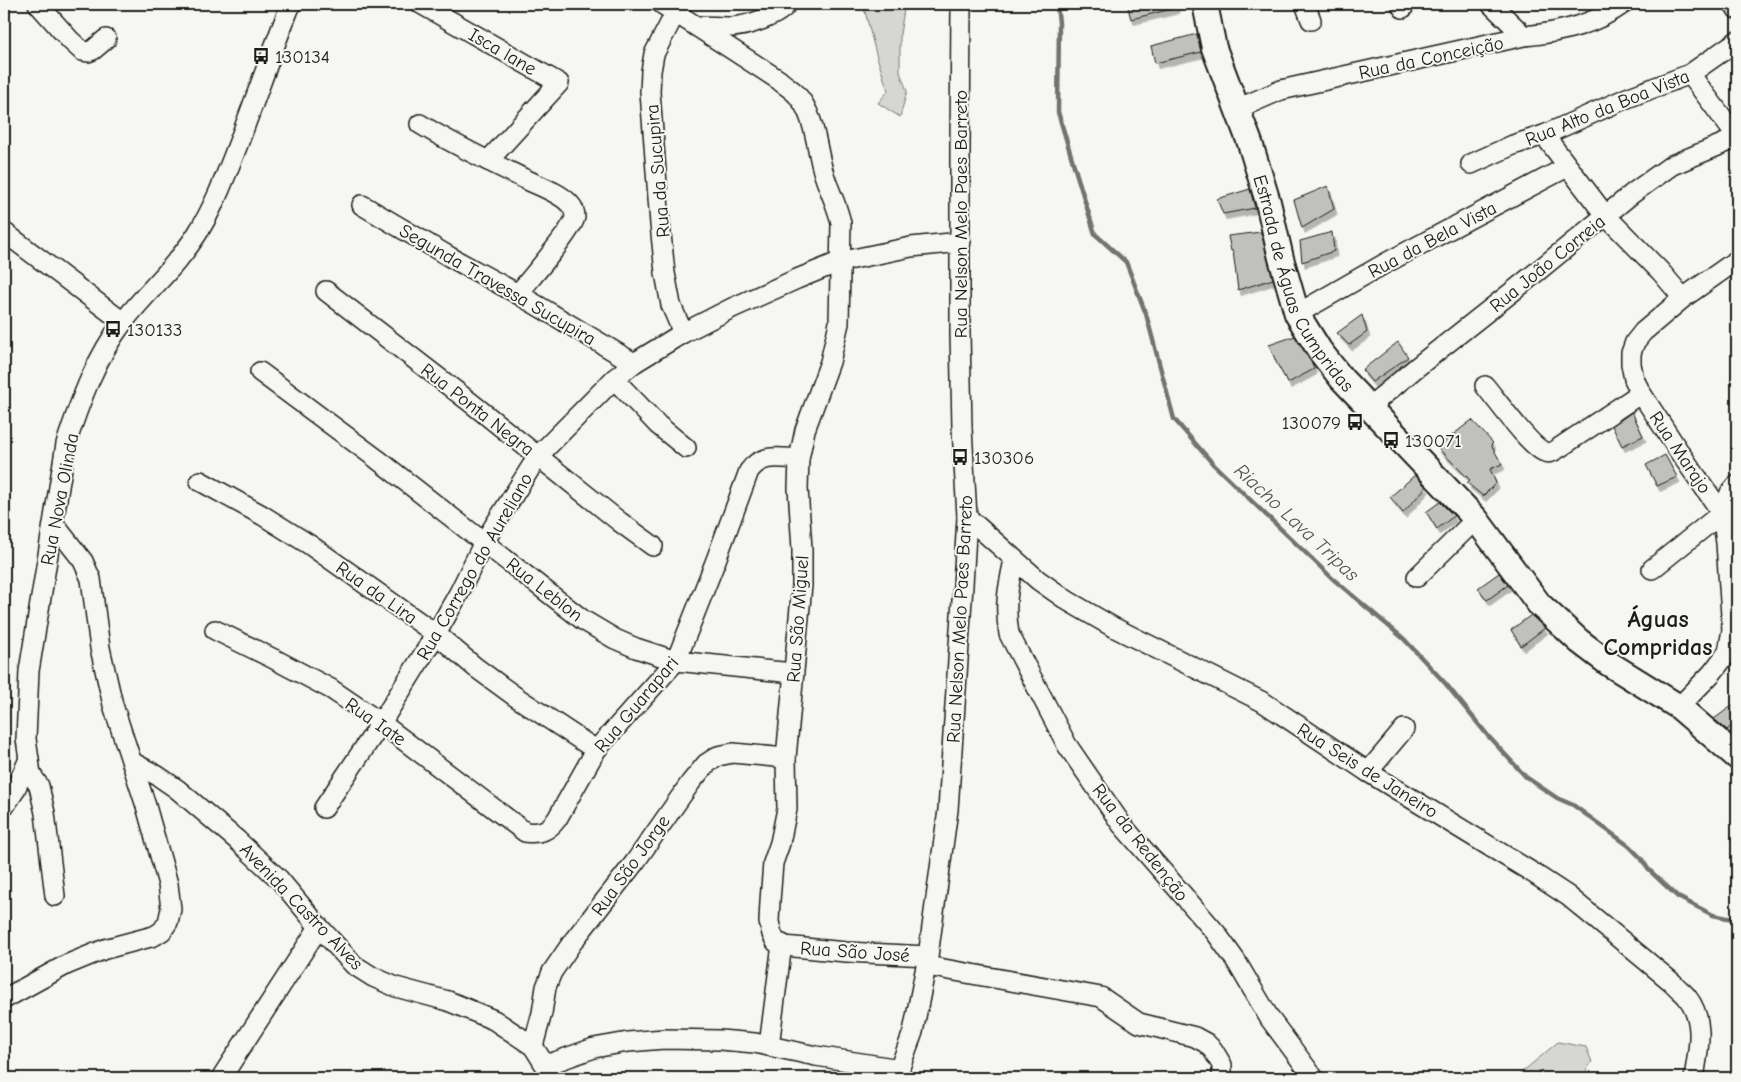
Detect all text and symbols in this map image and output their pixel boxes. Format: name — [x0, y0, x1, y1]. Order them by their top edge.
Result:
street label: Isca lane — [465, 24, 540, 80]
street label: Rua da Conceição — [1357, 32, 1506, 84]
bus stop icon: 130134 — [251, 46, 271, 66]
place label: 130134 — [275, 46, 330, 68]
street label: Rua Alto da Boa Vista — [1522, 65, 1693, 151]
street label: Rua Nelson Melo Paes Barreto — [950, 90, 972, 338]
street label: Rua da Sucupira — [641, 103, 675, 239]
street label: Estrada de Águas Cumpridas — [1248, 172, 1358, 397]
street label: Rua da Bela Vista — [1365, 197, 1500, 283]
street label: Rua João Correia — [1485, 210, 1610, 317]
street label: Segunda Travessa Sucupira — [395, 220, 600, 350]
bus stop icon: 130133 — [103, 319, 123, 339]
place label: 130133 — [127, 319, 182, 341]
street label: Rua Ponta Negra — [416, 359, 538, 461]
street label: Rua Marajo — [1645, 407, 1716, 498]
place label: 130079 — [1282, 412, 1341, 434]
bus stop icon: 130079 — [1345, 412, 1365, 432]
bus stop icon: 130071 — [1381, 430, 1401, 450]
place label: 130071 — [1405, 430, 1462, 452]
street label: Rua Nova Olinda — [36, 431, 84, 567]
bus stop icon: 130306 — [950, 447, 970, 467]
place label: 130306 — [974, 447, 1034, 469]
water label: Riacho Lava Tripas — [1230, 459, 1364, 586]
street label: Rua Corrego do Aureliano — [412, 469, 537, 664]
street label: Rua Nelson Melo Paes Barreto — [943, 494, 977, 744]
street label: Rua Leblon — [502, 553, 587, 626]
street label: Rua São Miguel — [783, 555, 813, 683]
street label: Rua da Lira — [332, 557, 421, 629]
district label: Águas Compridas — [1604, 605, 1712, 661]
street label: Rua Guarapari — [590, 652, 683, 757]
street label: Rua Iate — [341, 693, 410, 751]
street label: Rua Seis de Janeiro — [1293, 719, 1442, 823]
street label: Rua da Redenção — [1087, 779, 1193, 906]
street label: Rua São Jorge — [587, 811, 675, 920]
street label: Avenida Castro Alves — [235, 839, 368, 975]
street label: Rua São José — [799, 937, 910, 967]

